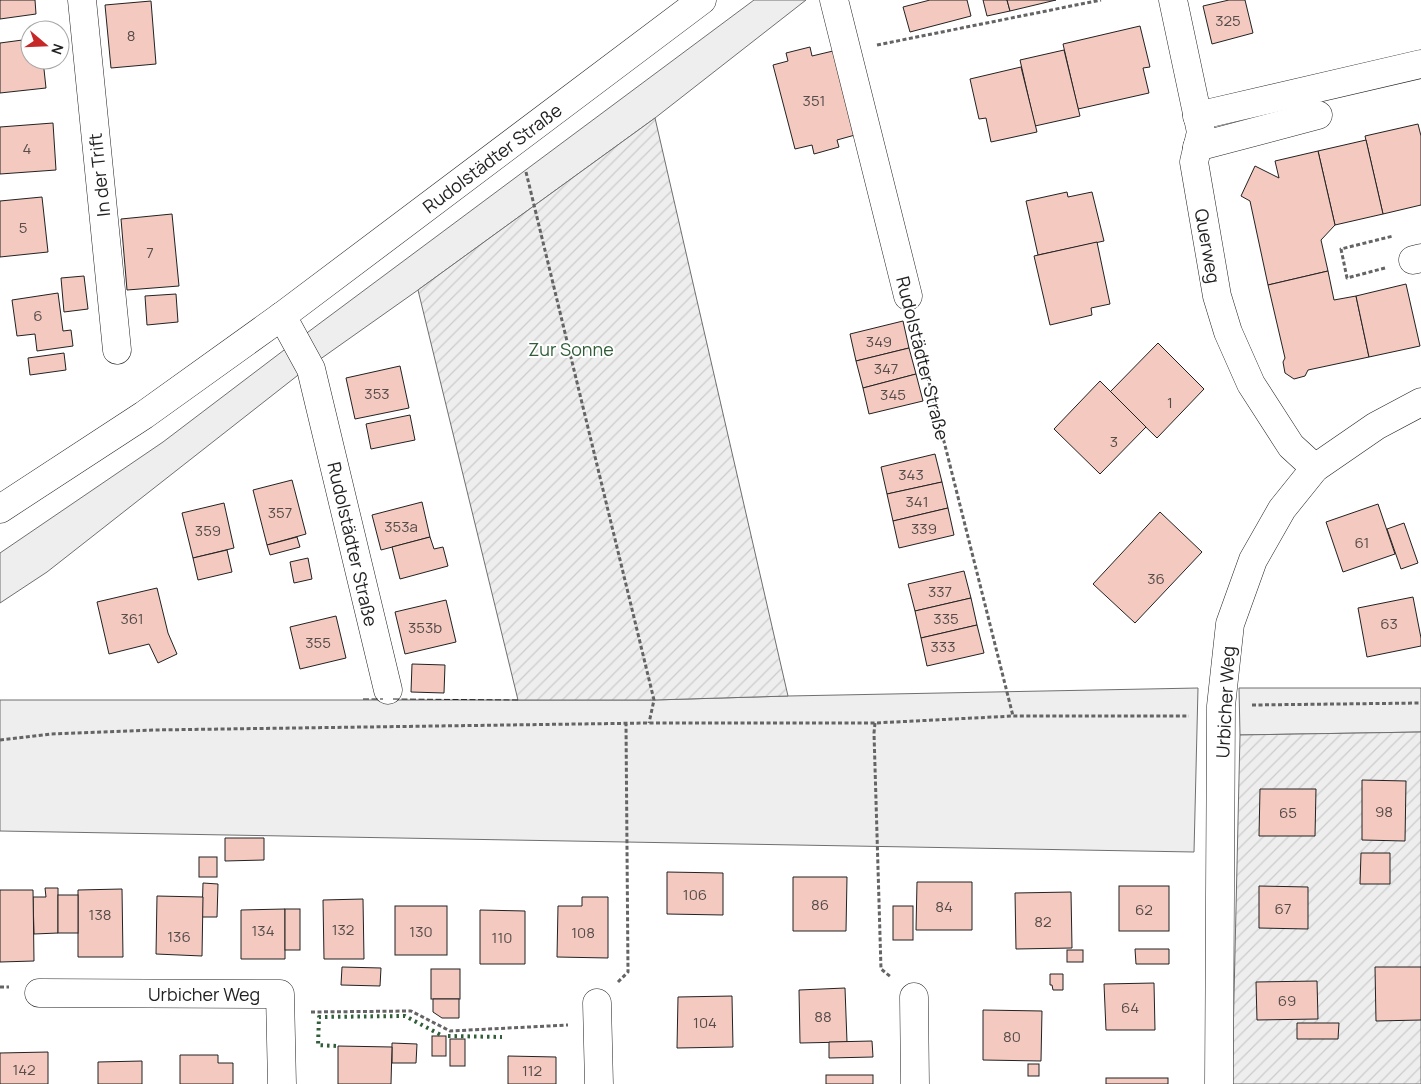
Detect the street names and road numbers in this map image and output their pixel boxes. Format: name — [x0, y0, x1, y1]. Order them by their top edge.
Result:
street label: Rudolstädter Straße — [418, 98, 566, 218]
street label: In der Trift — [83, 132, 115, 218]
street label: Querweg — [1190, 207, 1226, 285]
street label: Rudolstädter Straße — [891, 274, 955, 442]
street label: Rudolstädter Straße — [322, 459, 384, 629]
street label: Urbicher Weg — [1210, 645, 1240, 759]
street label: Urbicher Weg — [148, 982, 260, 1006]

